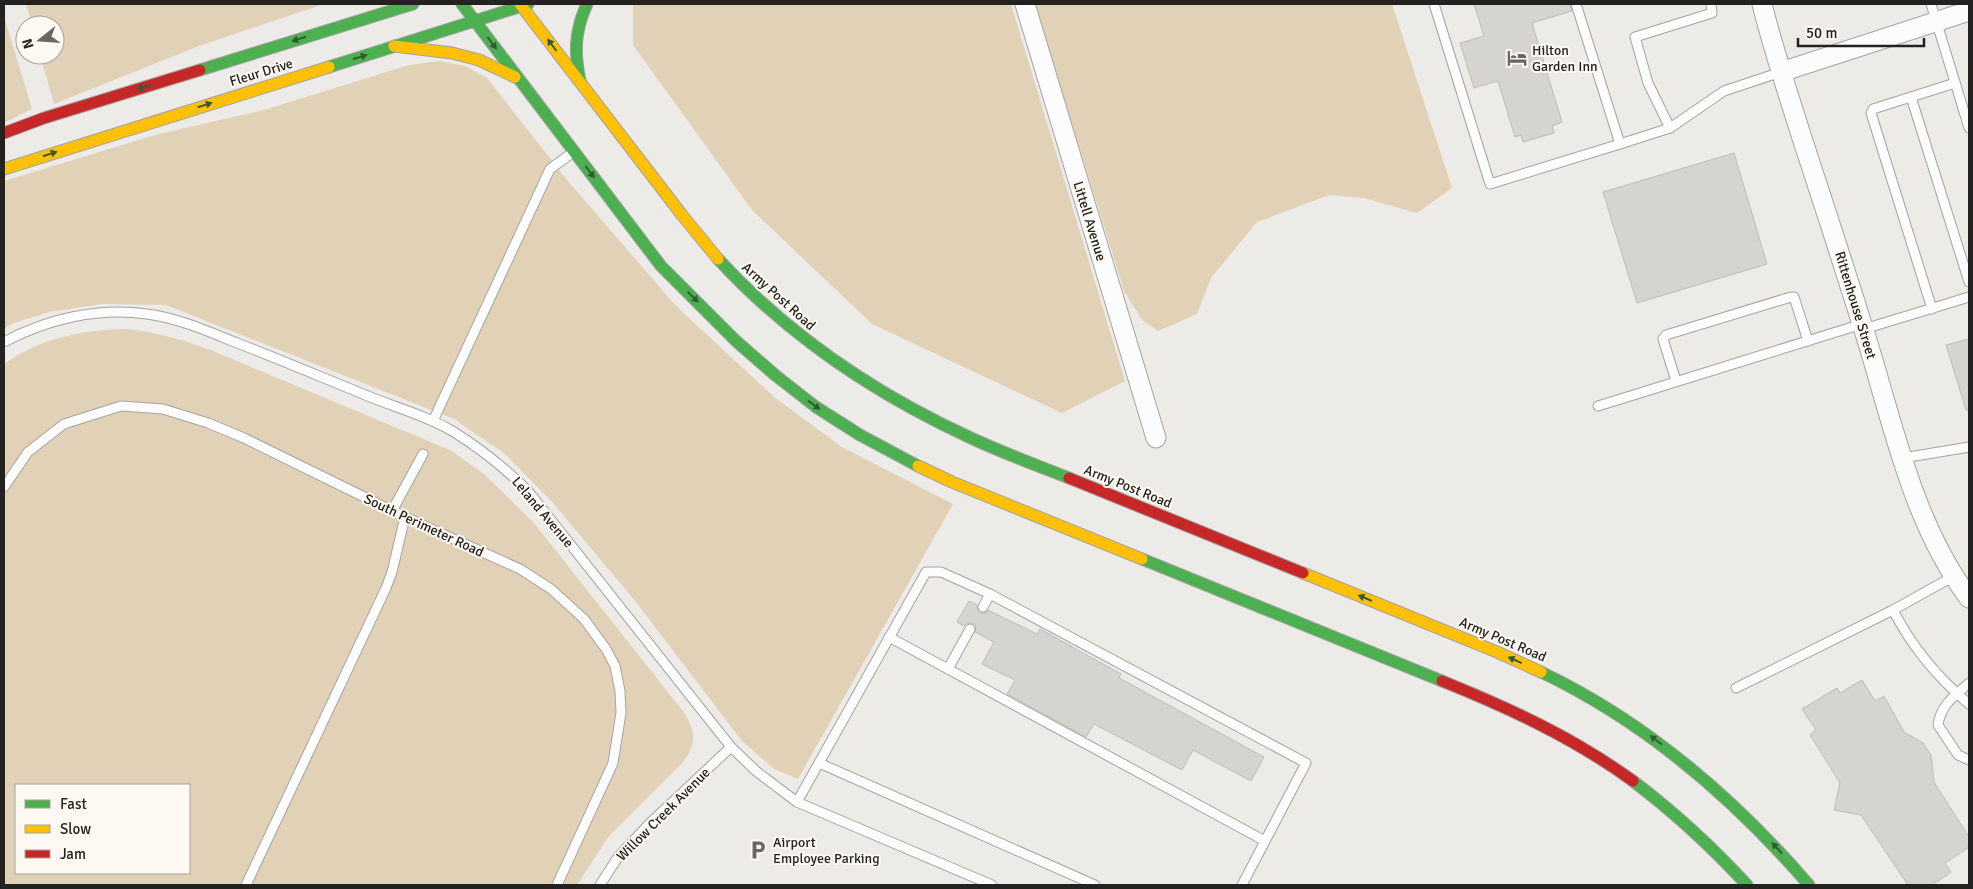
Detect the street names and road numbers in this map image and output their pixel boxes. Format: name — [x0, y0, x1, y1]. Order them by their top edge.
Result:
street label: Fleur Drive — [227, 55, 295, 90]
street label: Littell Avenue — [1069, 179, 1110, 263]
street label: Rittenhouse Street — [1831, 249, 1880, 361]
street label: Army Post Road — [738, 259, 819, 334]
street label: Army Post Road — [1081, 461, 1174, 512]
street label: Leland Avenue — [508, 473, 577, 551]
street label: South Perimeter Road — [361, 490, 486, 561]
street label: Army Post Road — [1457, 613, 1549, 665]
street label: Willow Creek Avenue — [613, 764, 714, 865]

